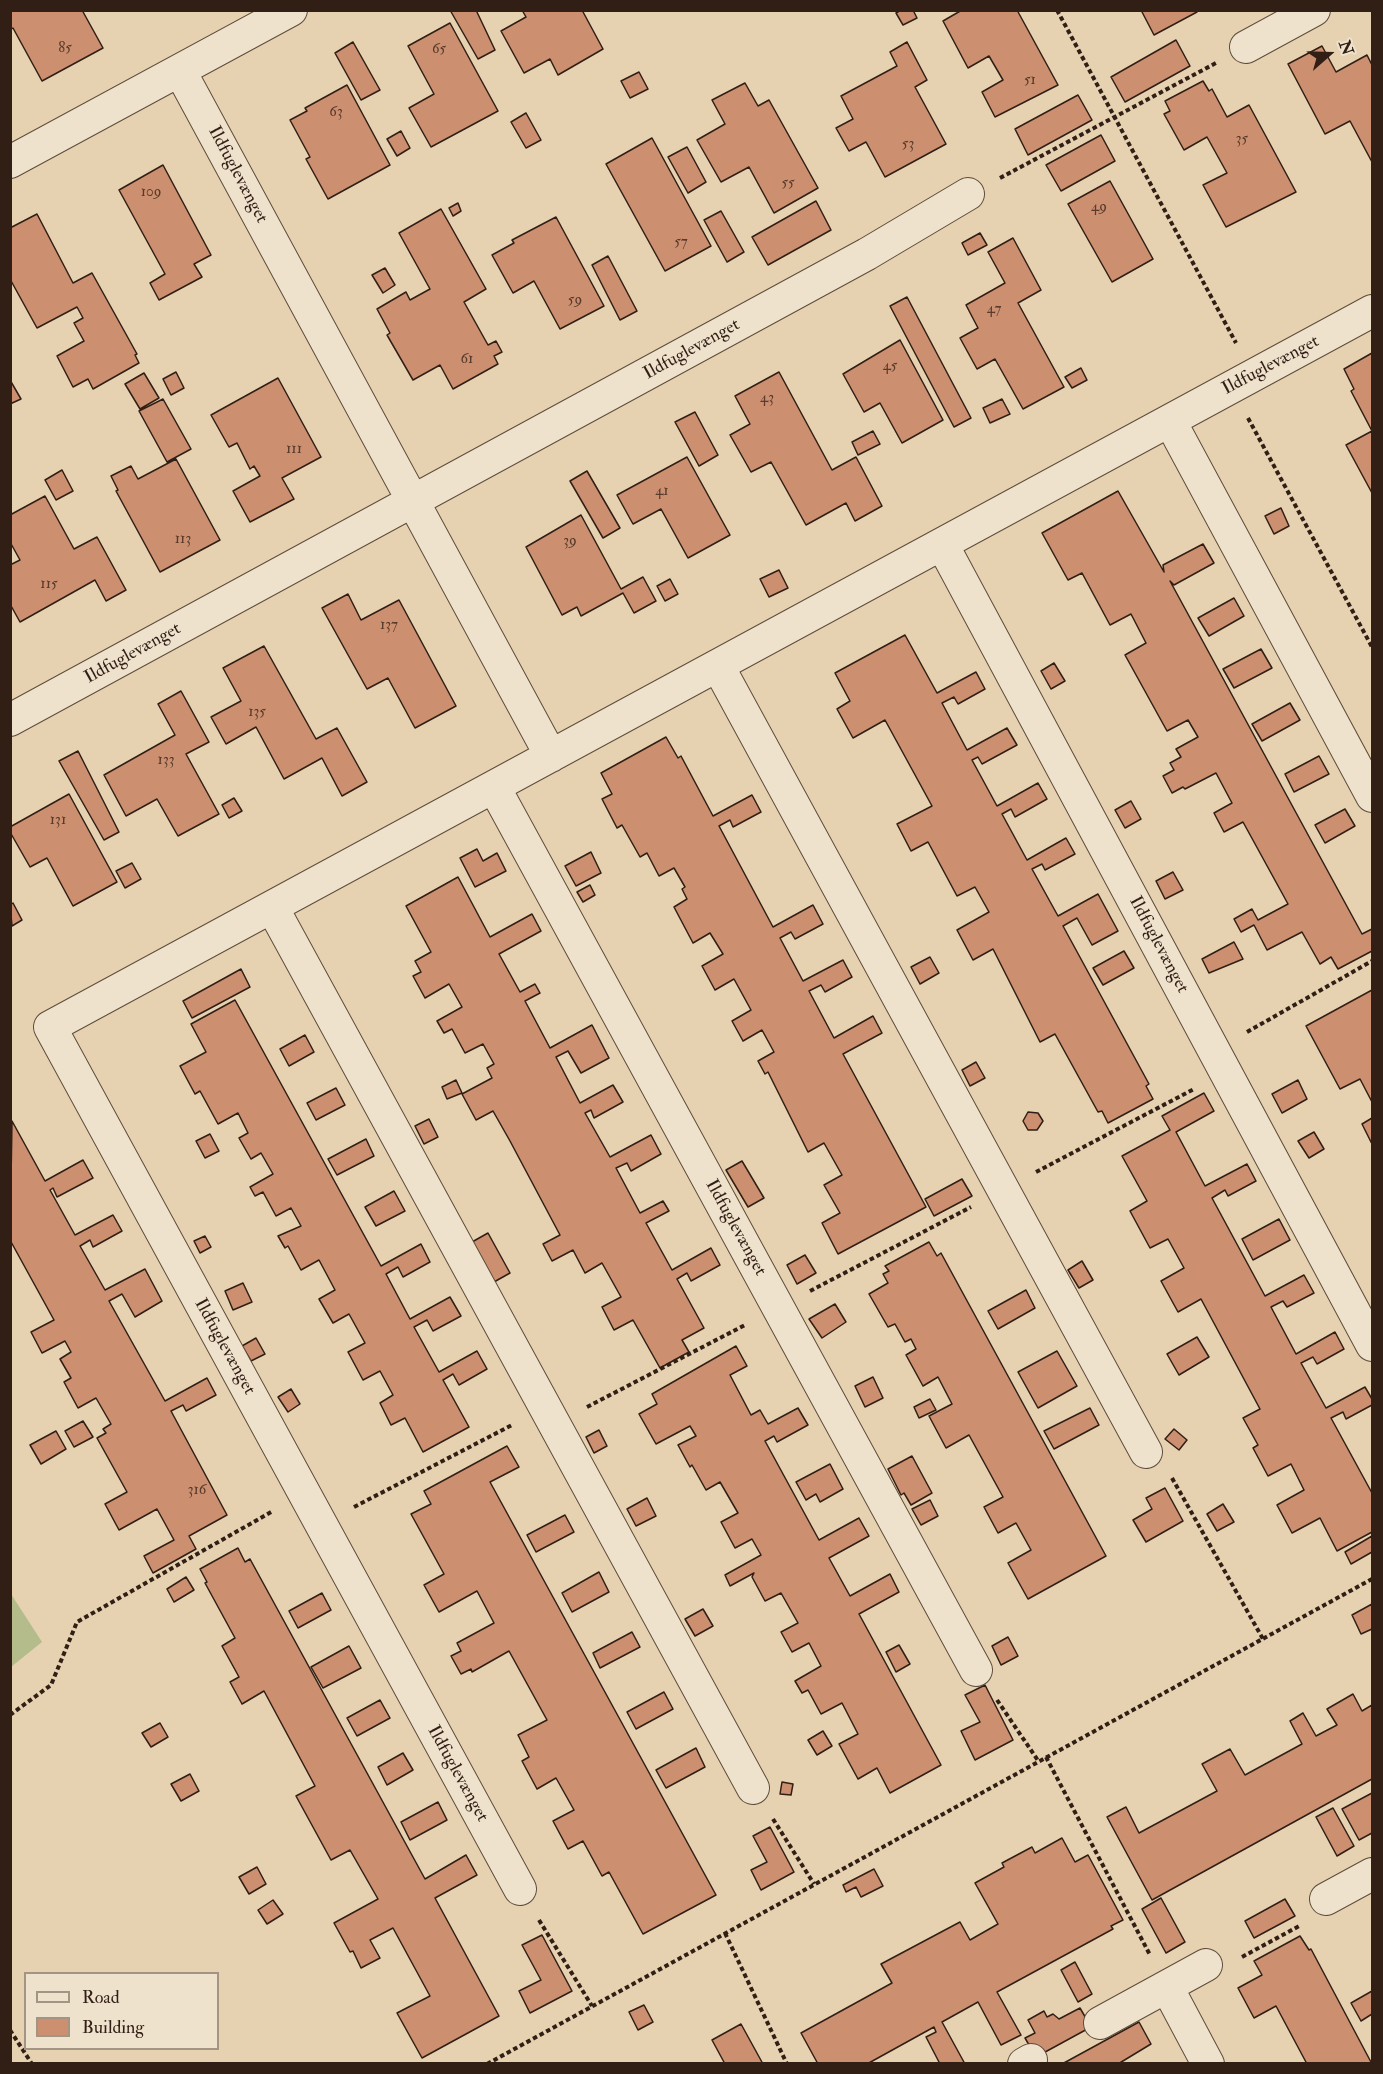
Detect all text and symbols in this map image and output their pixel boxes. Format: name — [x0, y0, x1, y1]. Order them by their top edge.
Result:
north arrow — [1299, 24, 1359, 84]
text: N — [1334, 38, 1358, 58]
house number: 85 — [58, 40, 72, 58]
house number: 65 — [432, 41, 446, 59]
house number: 51 — [1024, 72, 1036, 90]
house number: 63 — [329, 104, 343, 122]
street label: Ildfuglevænget — [202, 123, 272, 227]
house number: 35 — [1236, 131, 1248, 149]
house number: 53 — [902, 136, 914, 154]
house number: 55 — [781, 175, 795, 193]
house number: 109 — [141, 184, 161, 202]
house number: 49 — [1091, 199, 1107, 217]
house number: 57 — [674, 234, 688, 252]
house number: 59 — [568, 292, 582, 310]
house number: 47 — [987, 301, 1001, 319]
street label: Ildfuglevænget — [640, 315, 744, 385]
street label: Ildfuglevænget — [1219, 331, 1323, 401]
house number: 61 — [461, 351, 473, 369]
house number: 45 — [883, 358, 897, 376]
house number: 43 — [760, 390, 774, 408]
house number: 111 — [286, 441, 302, 459]
house number: 41 — [655, 483, 669, 501]
house number: 113 — [175, 531, 191, 549]
house number: 39 — [563, 533, 577, 551]
house number: 115 — [40, 576, 58, 594]
house number: 137 — [380, 617, 398, 635]
street label: Ildfuglevænget — [81, 619, 185, 689]
house number: 135 — [248, 704, 266, 722]
house number: 133 — [158, 752, 174, 770]
house number: 131 — [50, 812, 66, 830]
street label: Ildfuglevænget — [1123, 893, 1193, 997]
street label: Ildfuglevænget — [700, 1176, 770, 1280]
street label: Ildfuglevænget — [189, 1295, 259, 1399]
house number: 316 — [188, 1482, 206, 1500]
street label: Ildfuglevænget — [422, 1722, 492, 1826]
legend — [24, 1972, 219, 2050]
text: Road — [82, 1986, 120, 2009]
text: Building — [82, 2016, 144, 2039]

